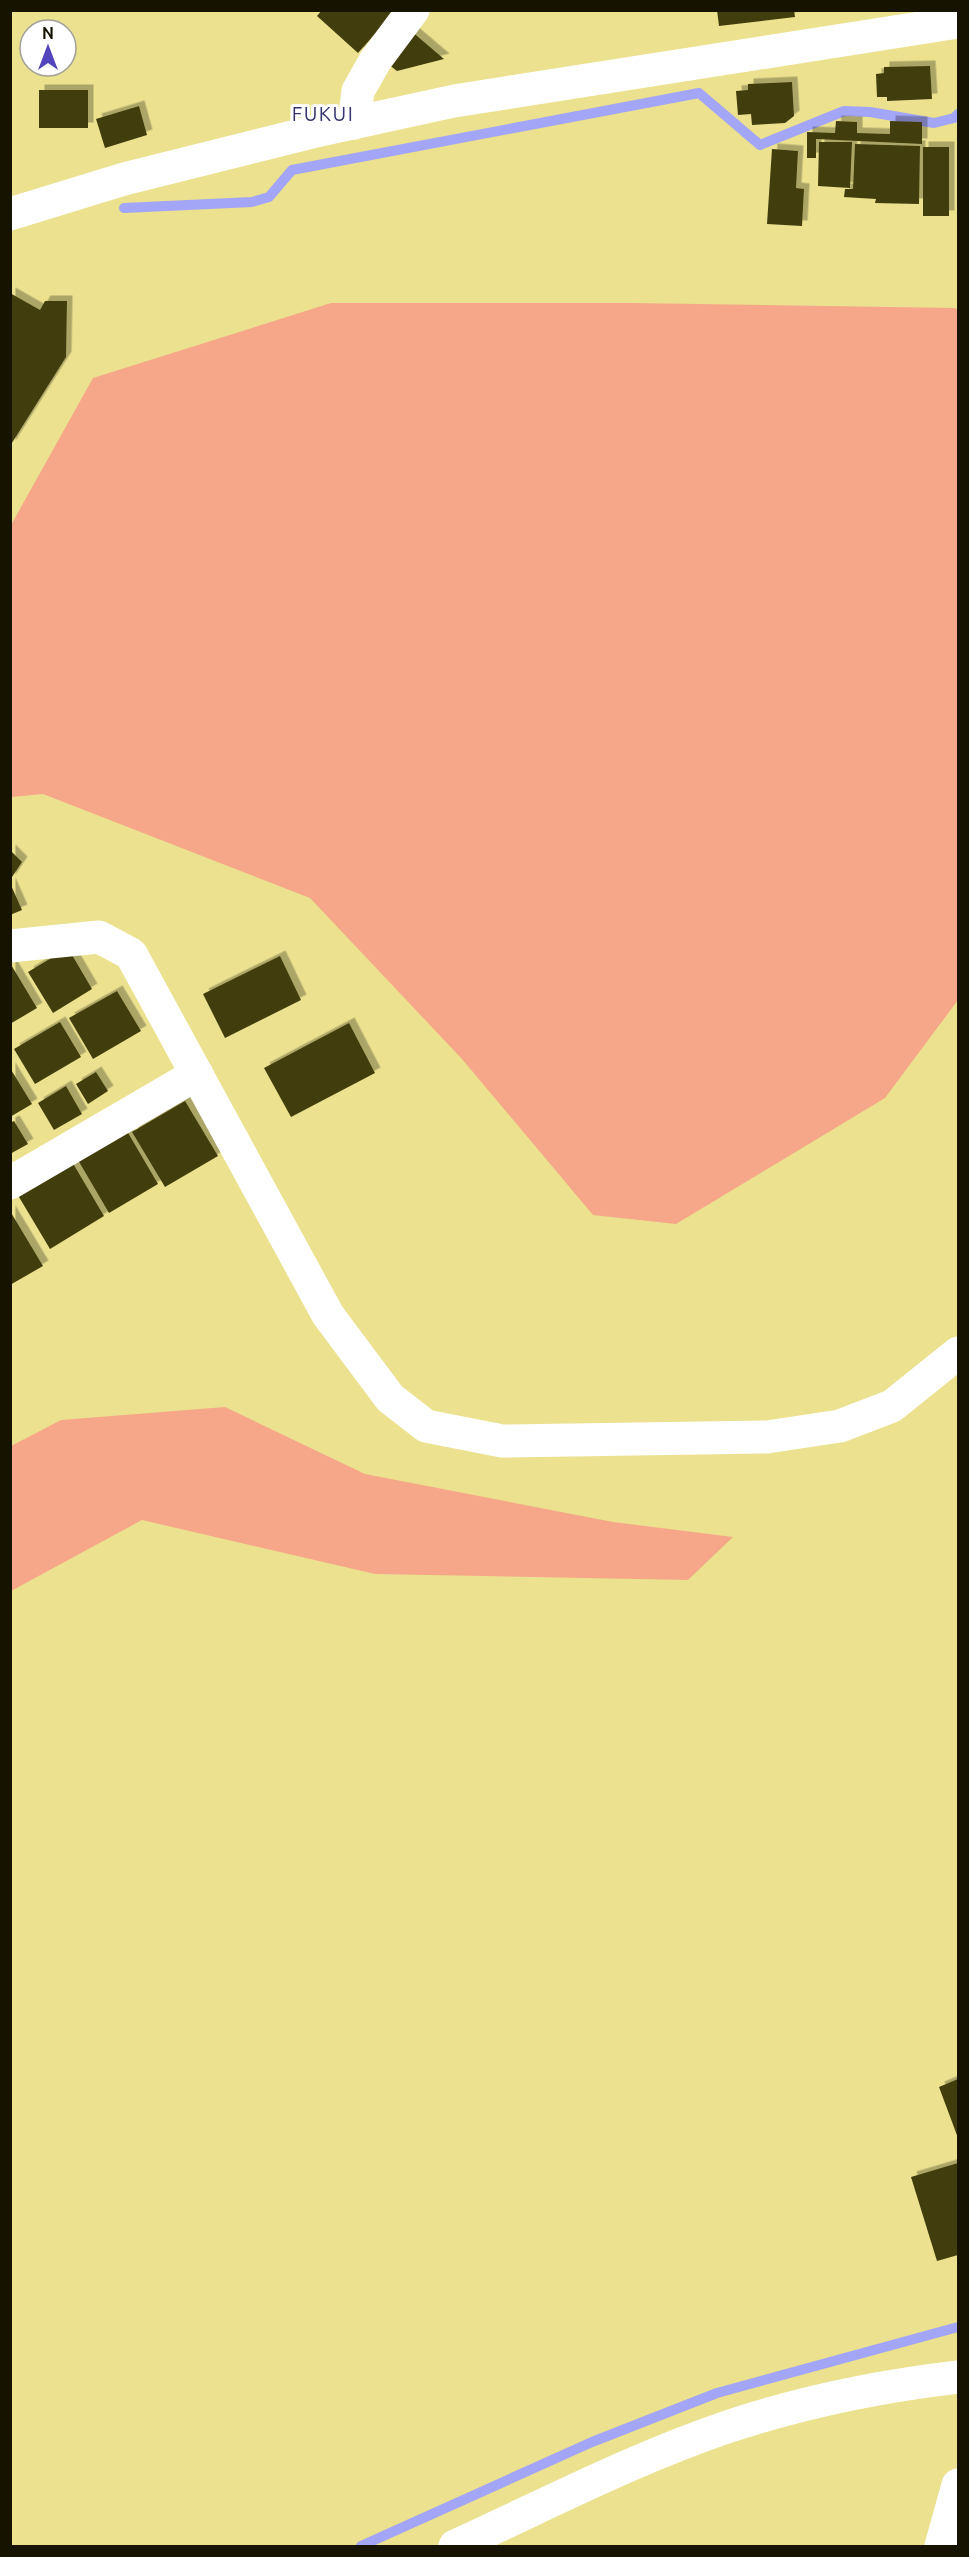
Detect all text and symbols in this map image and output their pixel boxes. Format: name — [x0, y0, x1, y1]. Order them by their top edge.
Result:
north arrow — [18, 18, 78, 78]
text: N — [42, 24, 54, 42]
district label: FUKUI — [292, 102, 354, 125]

